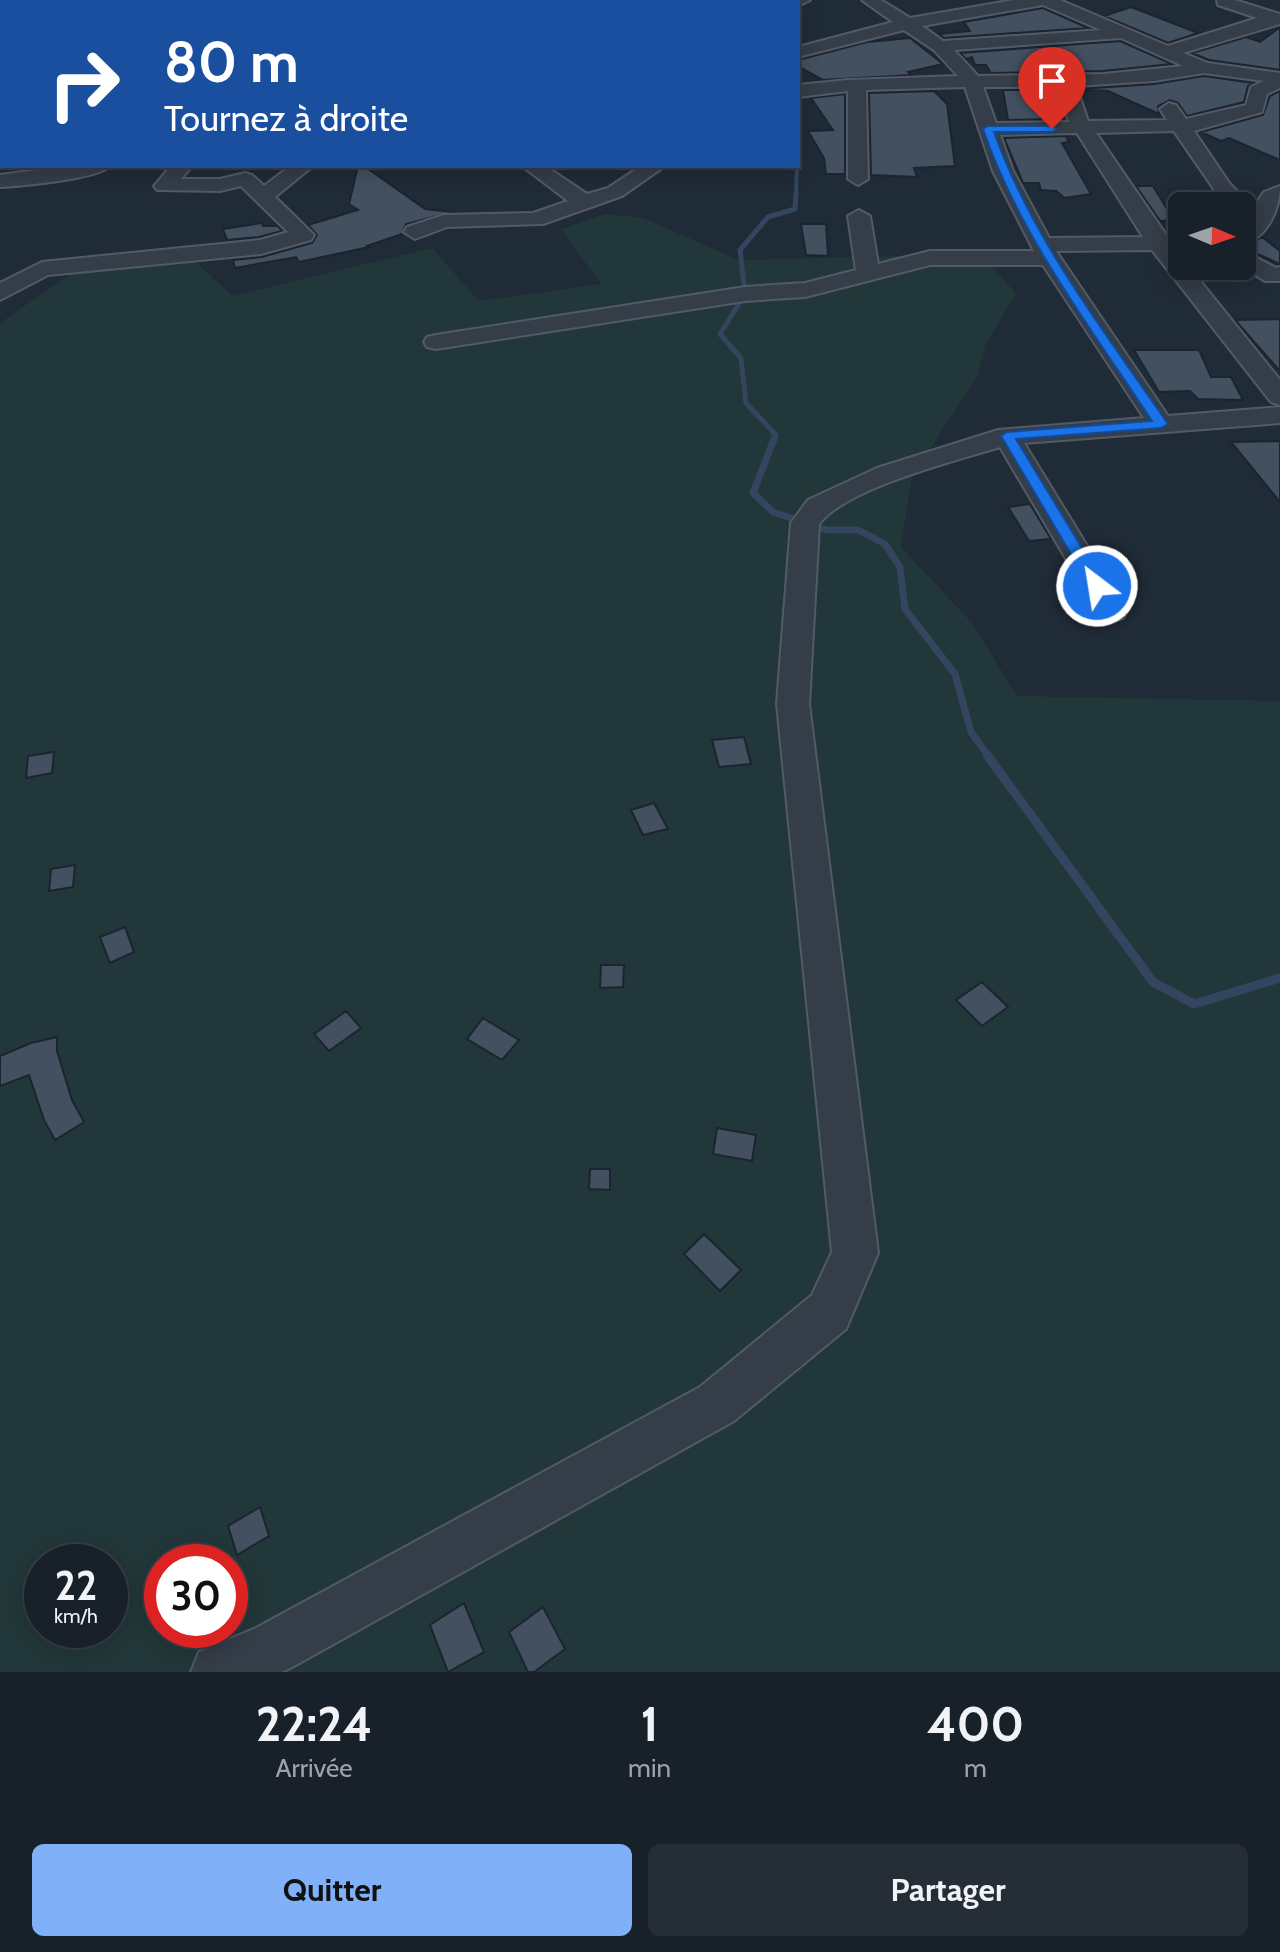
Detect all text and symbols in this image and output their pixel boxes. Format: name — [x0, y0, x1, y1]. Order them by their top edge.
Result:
text: 80 m — [164, 28, 299, 96]
icon: right — [32, 32, 136, 136]
pin — [1018, 47, 1086, 129]
icon: arrive — [1030, 59, 1074, 103]
text: Tournez à droite — [164, 96, 408, 140]
north arrow — [1168, 192, 1256, 280]
map controls — [1168, 192, 1256, 280]
position arrow — [1055, 544, 1139, 628]
speed limit sign: 30 — [144, 1544, 248, 1648]
text: 22 — [55, 1561, 97, 1610]
text: km/h — [54, 1604, 98, 1628]
text: 22:24 — [256, 1695, 372, 1753]
text: 1 — [641, 1695, 658, 1753]
text: 400 — [927, 1695, 1024, 1753]
text: Arrivée — [275, 1752, 353, 1784]
text: min — [628, 1752, 671, 1784]
text: m — [964, 1752, 987, 1784]
button: Quitter — [32, 1844, 632, 1936]
button: Partager — [648, 1844, 1248, 1936]

